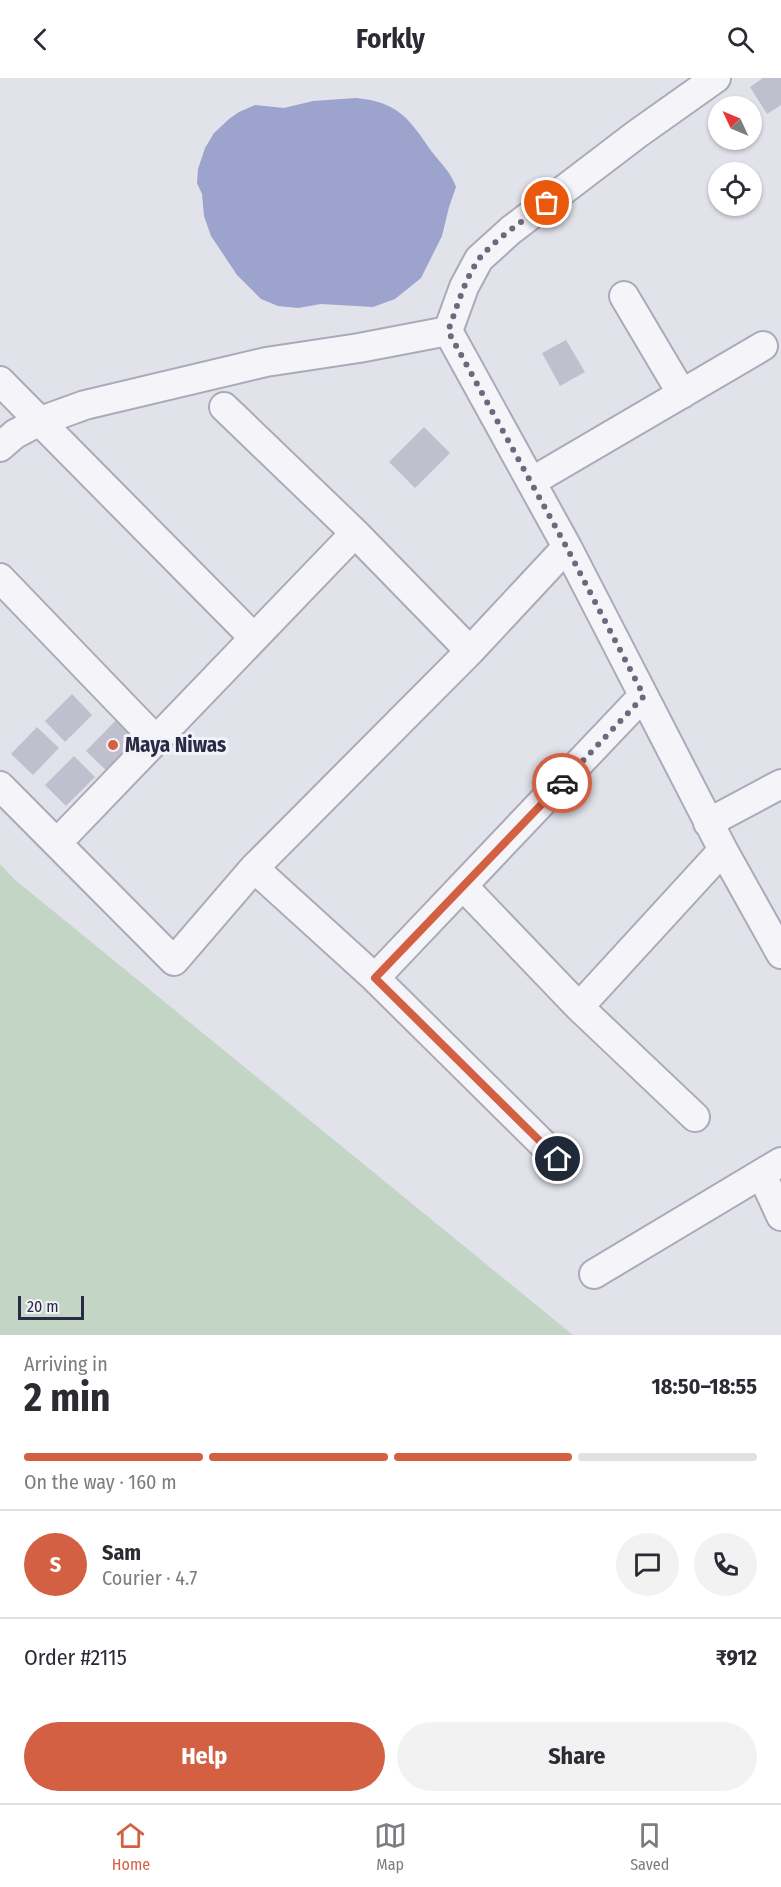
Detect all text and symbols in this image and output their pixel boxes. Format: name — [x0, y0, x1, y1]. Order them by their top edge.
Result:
icon: back — [24, 23, 57, 56]
text: Forkly — [356, 23, 425, 55]
icon: search — [724, 23, 757, 56]
north arrow — [708, 96, 762, 150]
map controls — [708, 96, 762, 216]
button: locate — [708, 162, 762, 216]
pin — [521, 177, 572, 228]
icon: bag — [530, 186, 563, 219]
place label: Maya Niwas — [125, 732, 226, 758]
marker: Maya Niwas — [106, 738, 120, 752]
courier — [532, 753, 592, 813]
icon: car — [546, 767, 579, 800]
pin — [532, 1133, 583, 1184]
icon: home — [541, 1142, 574, 1175]
scale bar — [18, 1293, 84, 1320]
text: 20 m — [27, 1297, 58, 1316]
text: Arriving in — [24, 1352, 108, 1376]
text: 18:50–18:55 — [652, 1373, 757, 1400]
text: 2 min — [24, 1375, 110, 1421]
text: On the way · 160 m — [24, 1470, 177, 1494]
button: chat — [616, 1533, 679, 1596]
button: phone — [694, 1533, 757, 1596]
text: Sam — [102, 1539, 141, 1566]
text: S — [50, 1551, 61, 1578]
text: Courier · 4.7 — [102, 1566, 197, 1590]
text: Order #2115 — [24, 1644, 127, 1671]
text: ₹912 — [716, 1644, 757, 1671]
button: Help — [24, 1722, 385, 1791]
button: Share — [397, 1722, 757, 1791]
tab: Home — [112, 1819, 150, 1874]
tab: Map — [374, 1819, 407, 1874]
tab: Saved — [630, 1819, 669, 1874]

